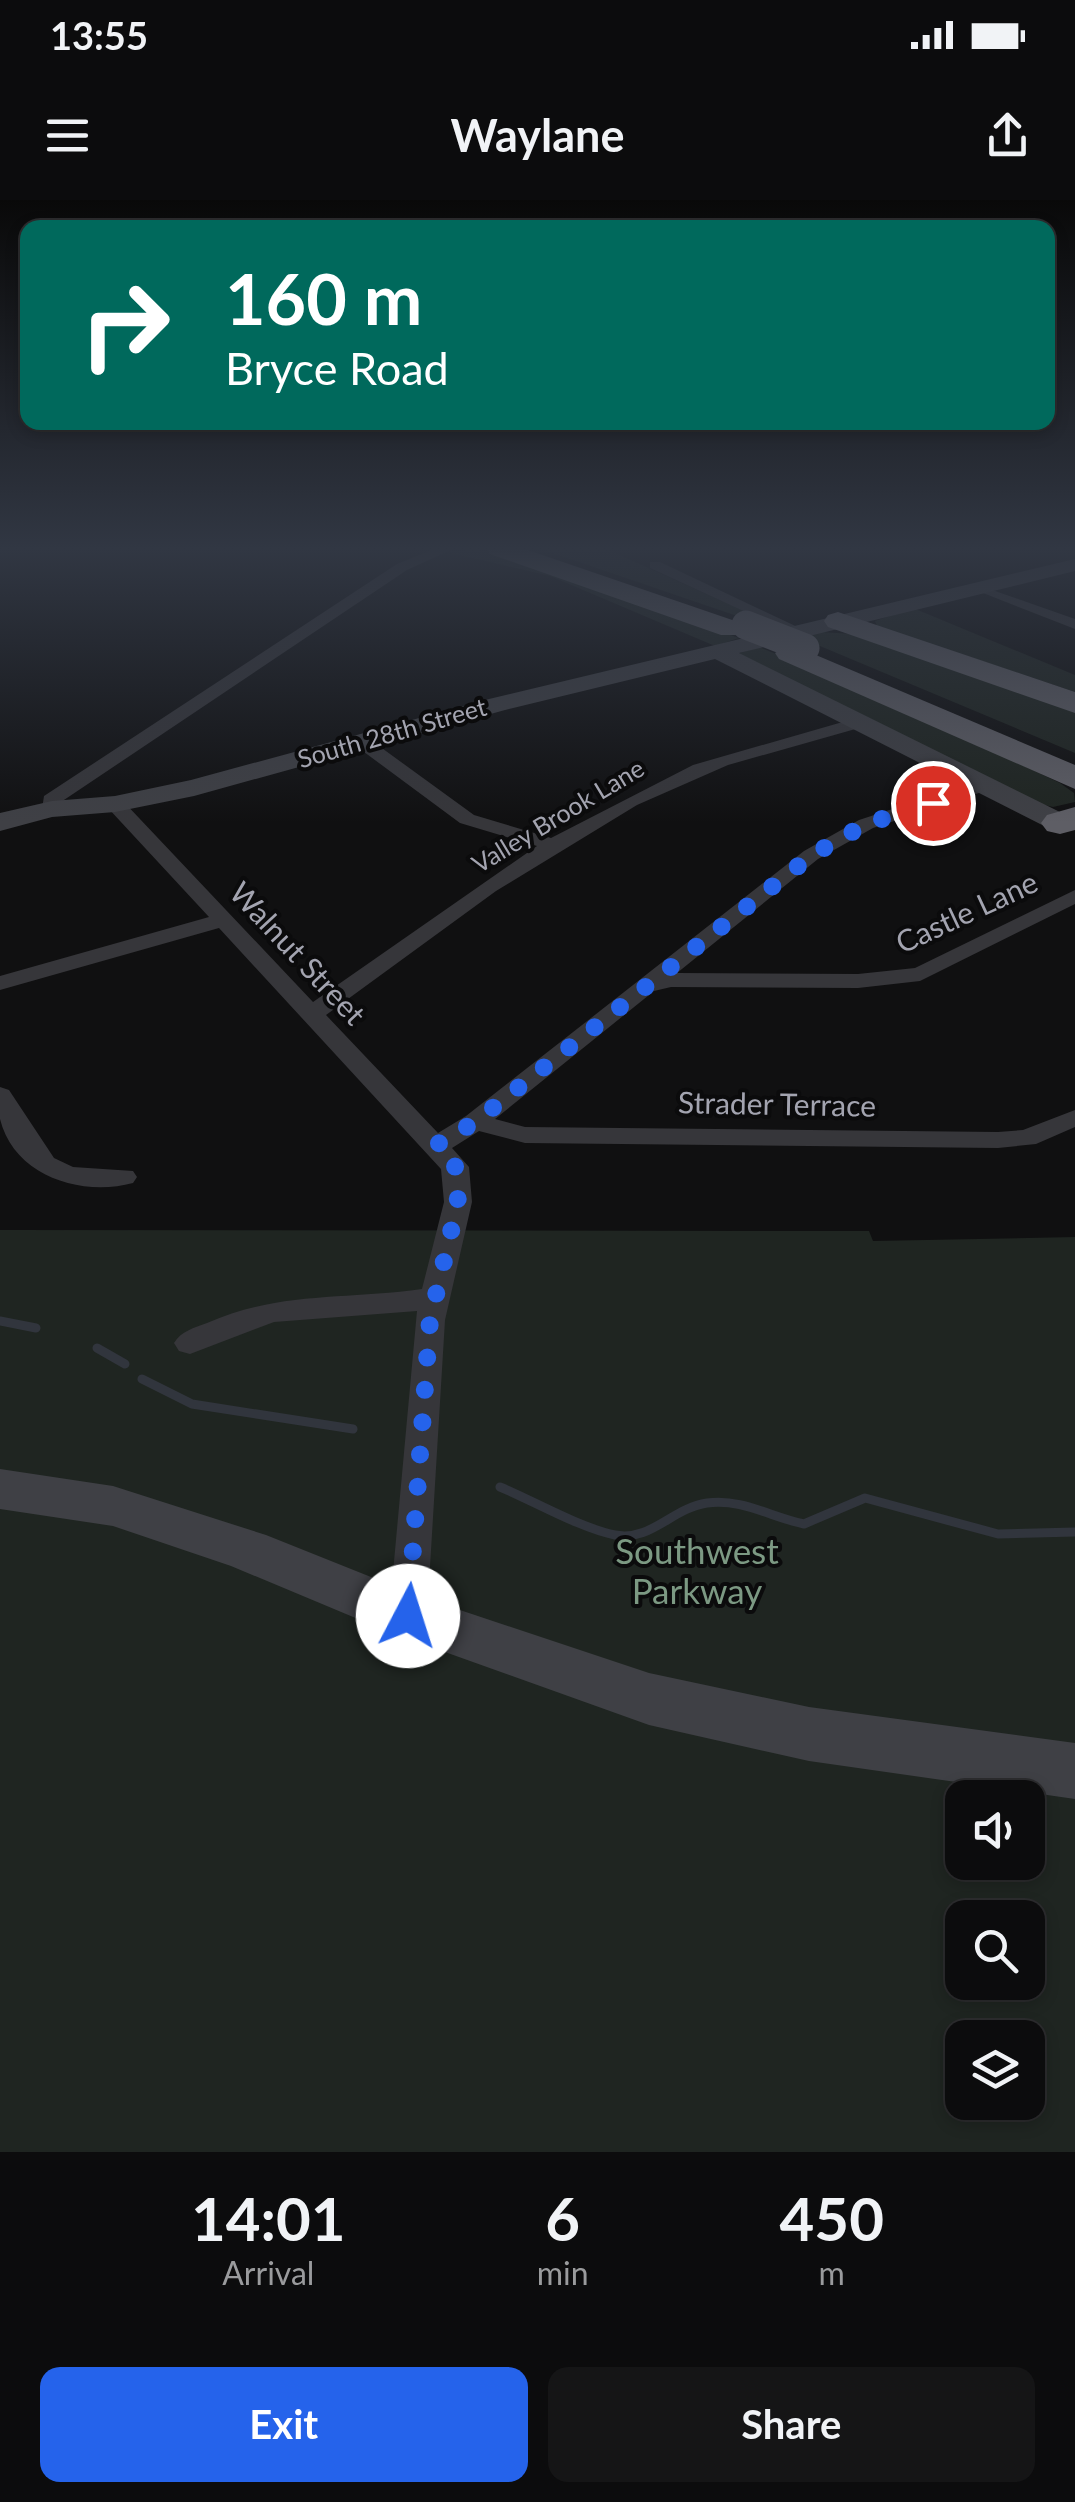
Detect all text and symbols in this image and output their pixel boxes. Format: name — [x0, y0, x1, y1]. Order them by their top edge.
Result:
text: 13:55 — [50, 12, 148, 58]
icon: menu — [40, 108, 95, 163]
text: Waylane — [451, 108, 624, 162]
icon: share — [980, 108, 1035, 163]
text: 160 m — [225, 256, 422, 340]
icon: right — [60, 260, 190, 390]
text: Bryce Road — [225, 341, 449, 395]
street label: South 28th Street — [294, 691, 490, 773]
street label: Valley Brook Lane — [466, 752, 649, 878]
pin — [891, 761, 976, 846]
icon: arrive — [906, 776, 961, 831]
street label: Castle Lane — [890, 863, 1043, 960]
street label: Walnut Street — [223, 874, 374, 1032]
street label: Strader Terrace — [678, 1083, 876, 1123]
park label: Southwest Parkway — [615, 1529, 779, 1611]
position arrow — [356, 1564, 460, 1668]
map controls — [945, 1780, 1045, 2120]
button: sound — [945, 1780, 1045, 1880]
button: search — [945, 1900, 1045, 2000]
button: layers — [945, 2020, 1045, 2120]
text: 14:01 — [191, 2182, 346, 2254]
text: 6 — [545, 2182, 580, 2254]
text: 450 — [780, 2182, 884, 2254]
text: Arrival — [222, 2253, 314, 2292]
text: min — [537, 2253, 589, 2292]
text: m — [819, 2253, 845, 2292]
button: Exit — [40, 2367, 528, 2482]
button: Share — [548, 2367, 1035, 2482]

